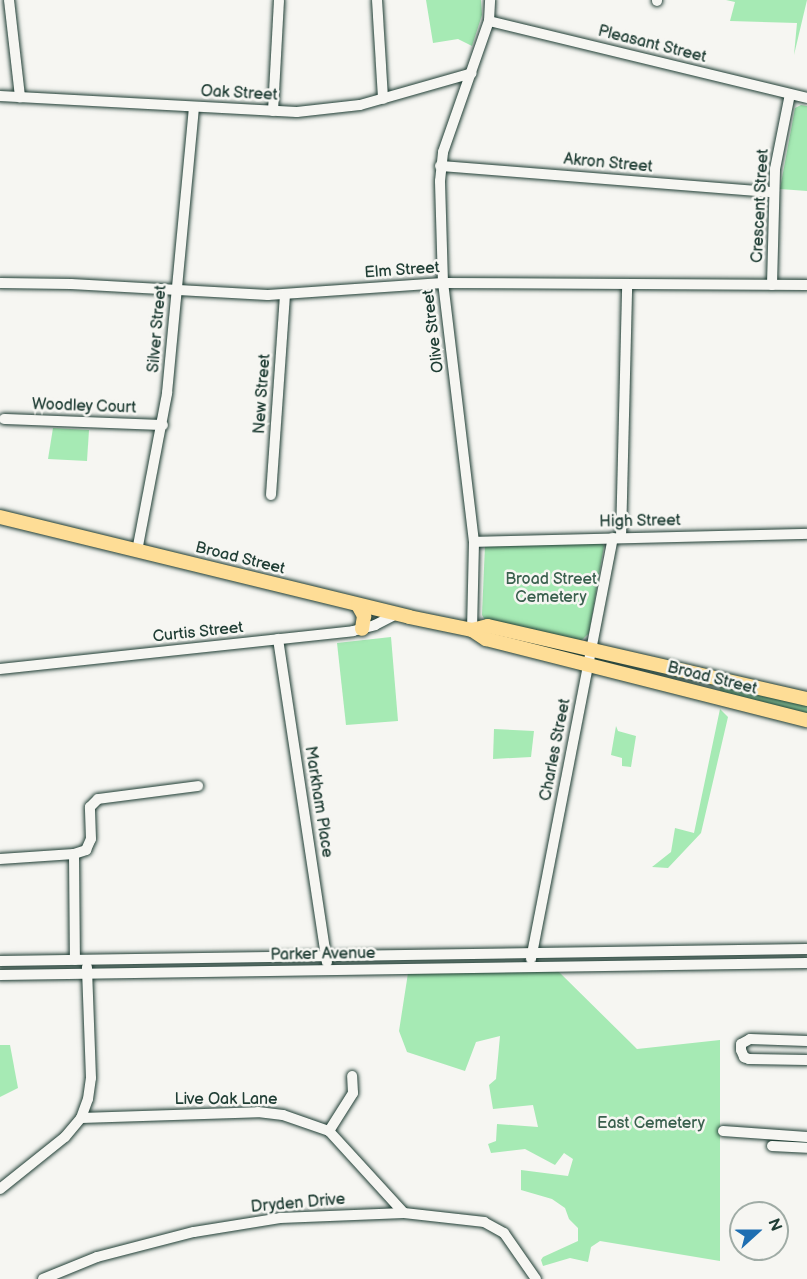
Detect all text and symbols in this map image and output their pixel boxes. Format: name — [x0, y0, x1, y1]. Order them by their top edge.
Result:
street label: Pleasant Street — [596, 22, 708, 68]
street label: Oak Street — [200, 82, 278, 106]
street label: Crescent Street — [748, 148, 774, 264]
street label: Akron Street — [563, 151, 653, 177]
street label: Elm Street — [364, 259, 440, 283]
street label: Silver Street — [145, 284, 171, 374]
street label: Olive Street — [419, 288, 449, 374]
street label: New Street — [251, 353, 275, 435]
street label: Woodley Court — [31, 396, 137, 418]
street label: High Street — [599, 512, 681, 532]
street label: Broad Street — [193, 539, 287, 579]
park label: Broad Street Cemetery — [505, 570, 597, 608]
street label: Curtis Street — [152, 619, 244, 647]
street label: Broad Street — [665, 659, 759, 699]
street label: Charles Street — [537, 697, 575, 803]
street label: Markham Place — [300, 745, 336, 859]
street label: Parker Avenue — [270, 944, 376, 966]
street label: Live Oak Lane — [174, 1090, 278, 1110]
park label: East Cemetery — [597, 1114, 705, 1134]
street label: Dryden Drive — [250, 1190, 346, 1218]
north arrow — [729, 1201, 789, 1261]
text: N — [763, 1216, 785, 1234]

